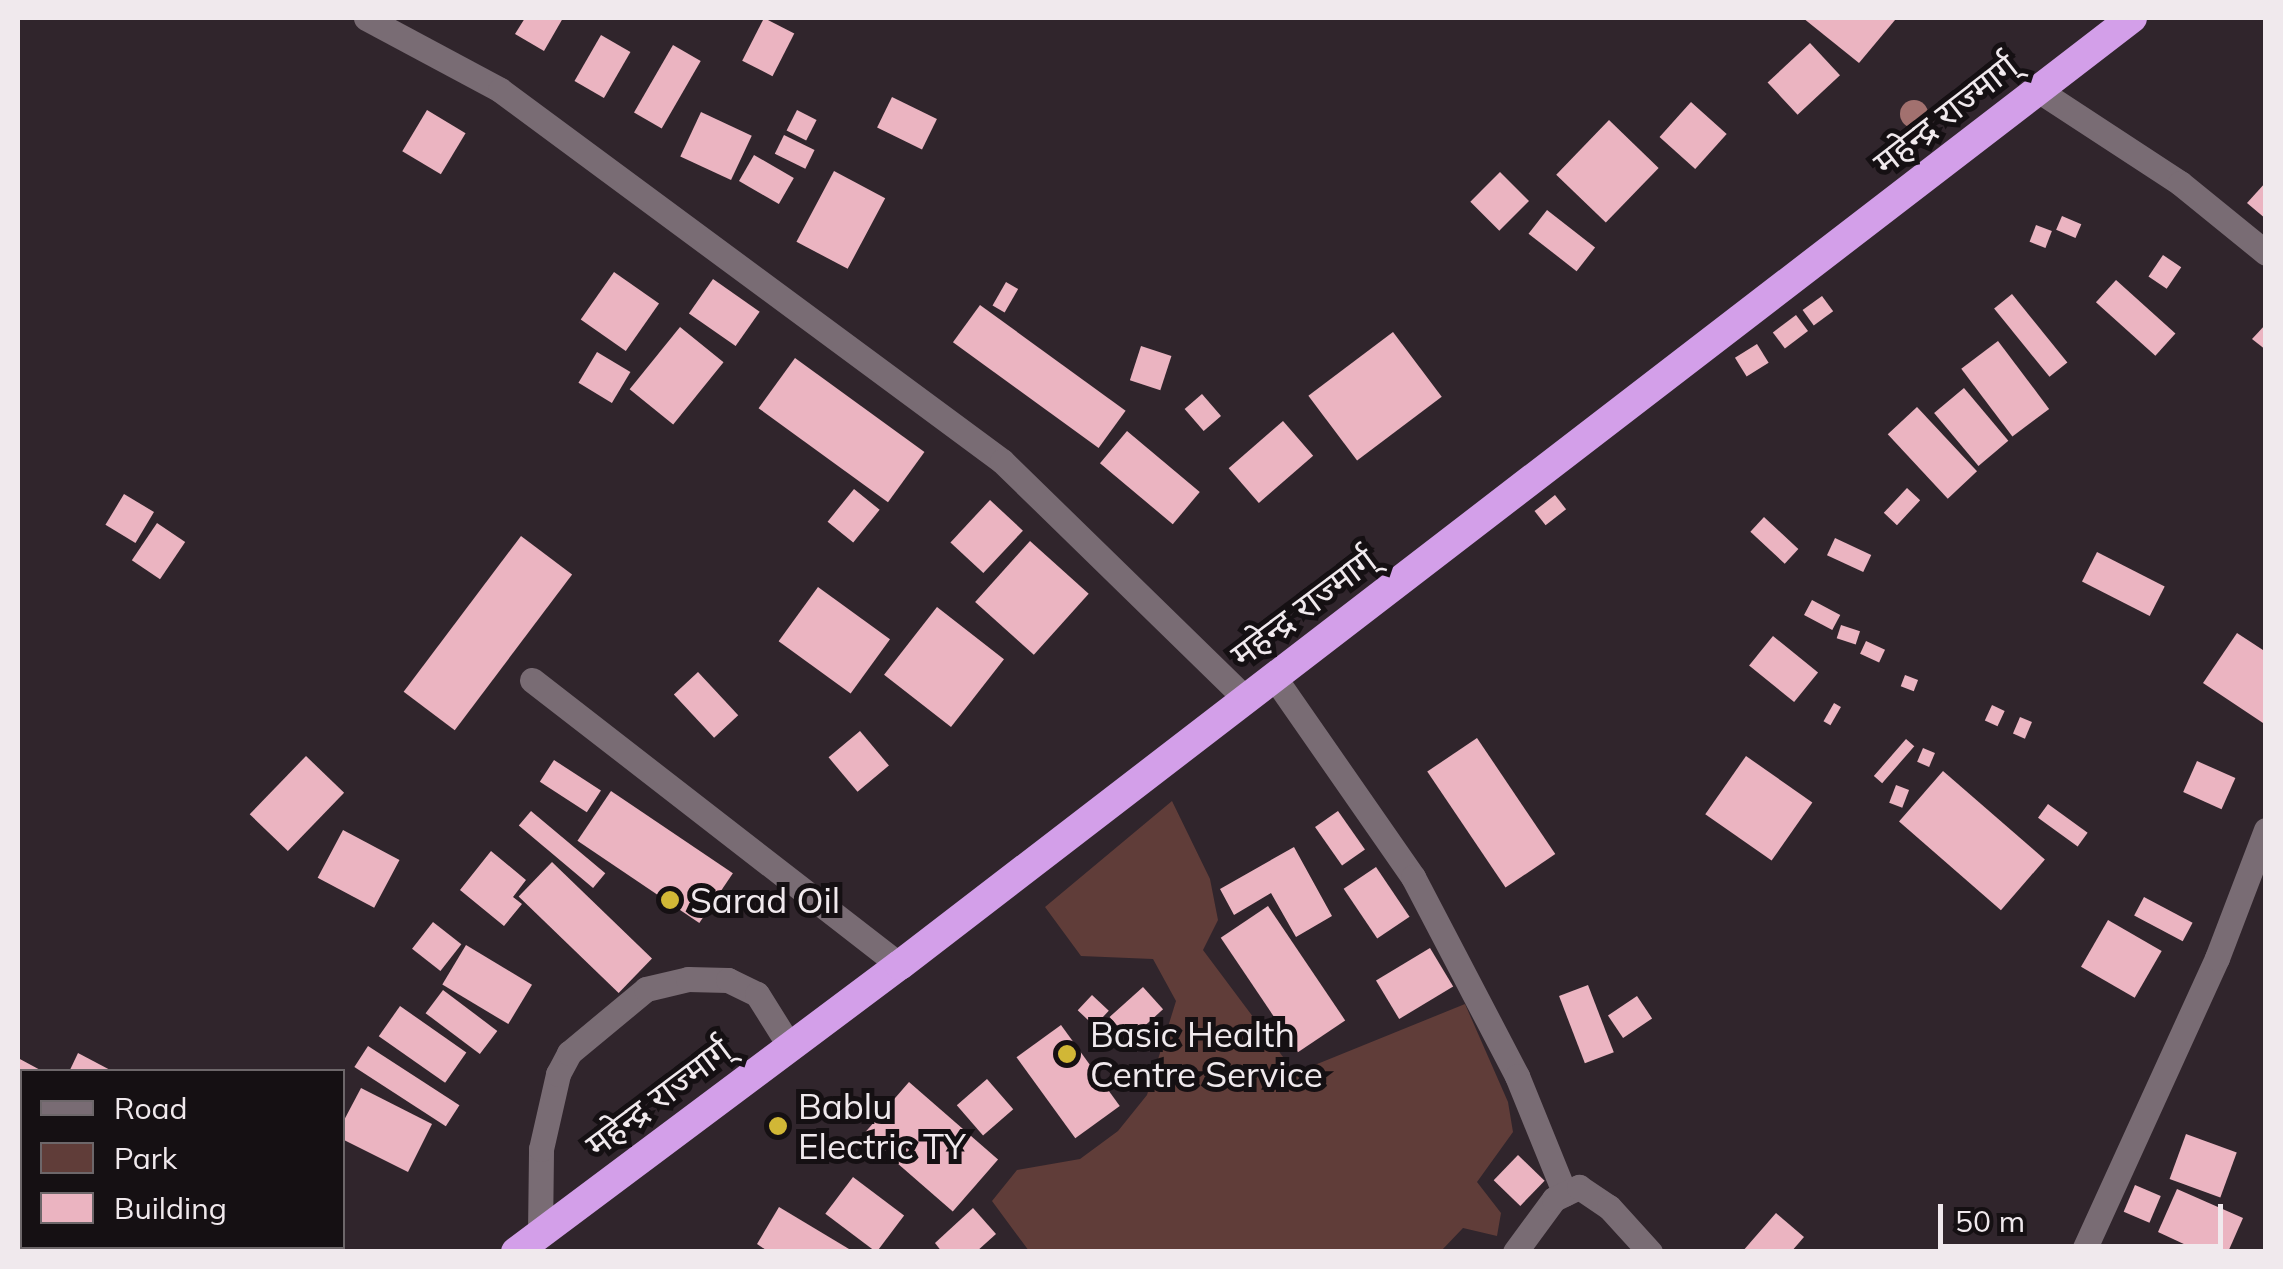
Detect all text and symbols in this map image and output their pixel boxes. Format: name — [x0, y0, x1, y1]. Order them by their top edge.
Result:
street label: महेन्द्र राज्मार्ग् — [1865, 45, 2025, 183]
street label: महेन्द्र राज्मार्ग् — [1222, 539, 1384, 675]
place label: Sarad Oil — [690, 879, 840, 921]
marker: Sarad Oil — [659, 889, 681, 911]
place label: Basic Health Centre Service — [1090, 1013, 1323, 1095]
street label: महेन्द्र राज्मार्ग् — [577, 1029, 739, 1165]
marker: Basic Health Centre Service — [1054, 1041, 1080, 1067]
legend — [20, 1069, 345, 1249]
place label: Bablu Electric TY — [798, 1085, 966, 1167]
text: Road — [114, 1089, 188, 1127]
marker: Bablu Electric TY — [767, 1115, 789, 1137]
text: Park — [114, 1139, 177, 1177]
scale bar — [1943, 1184, 2228, 1246]
text: Building — [114, 1189, 227, 1227]
text: 50 m — [1955, 1202, 2025, 1240]

